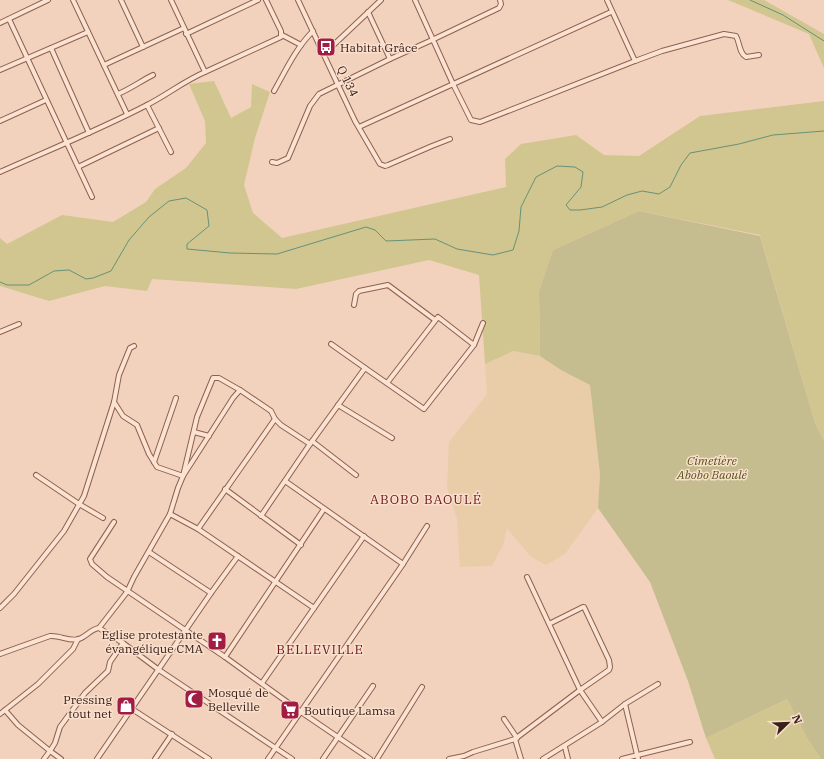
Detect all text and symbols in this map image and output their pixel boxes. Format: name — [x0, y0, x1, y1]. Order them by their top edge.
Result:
bus stop icon: Habitat Grâce — [315, 36, 337, 58]
place label: Habitat Grâce — [340, 40, 418, 55]
street label: Q 134 — [334, 63, 362, 99]
park label: Cimetière Abobo Baoulé — [676, 453, 748, 482]
district label: ABOBO BAOULÉ — [370, 491, 482, 508]
place label: Eglise protestante évangélique CMA — [101, 627, 204, 656]
church icon: Eglise protestante évangélique CMA — [206, 630, 228, 652]
district label: BELLEVILLE — [276, 641, 364, 658]
place label: Mosqué de Belleville — [208, 685, 269, 714]
mosque icon: Mosqué de Belleville — [183, 688, 205, 710]
place label: Pressing tout net — [63, 692, 112, 721]
shop icon: Pressing tout net — [115, 695, 137, 717]
supermarket icon: Boutique Lamsa — [279, 699, 301, 721]
place label: Boutique Lamsa — [304, 703, 396, 718]
north arrow — [768, 703, 808, 743]
text: N — [789, 712, 805, 726]

